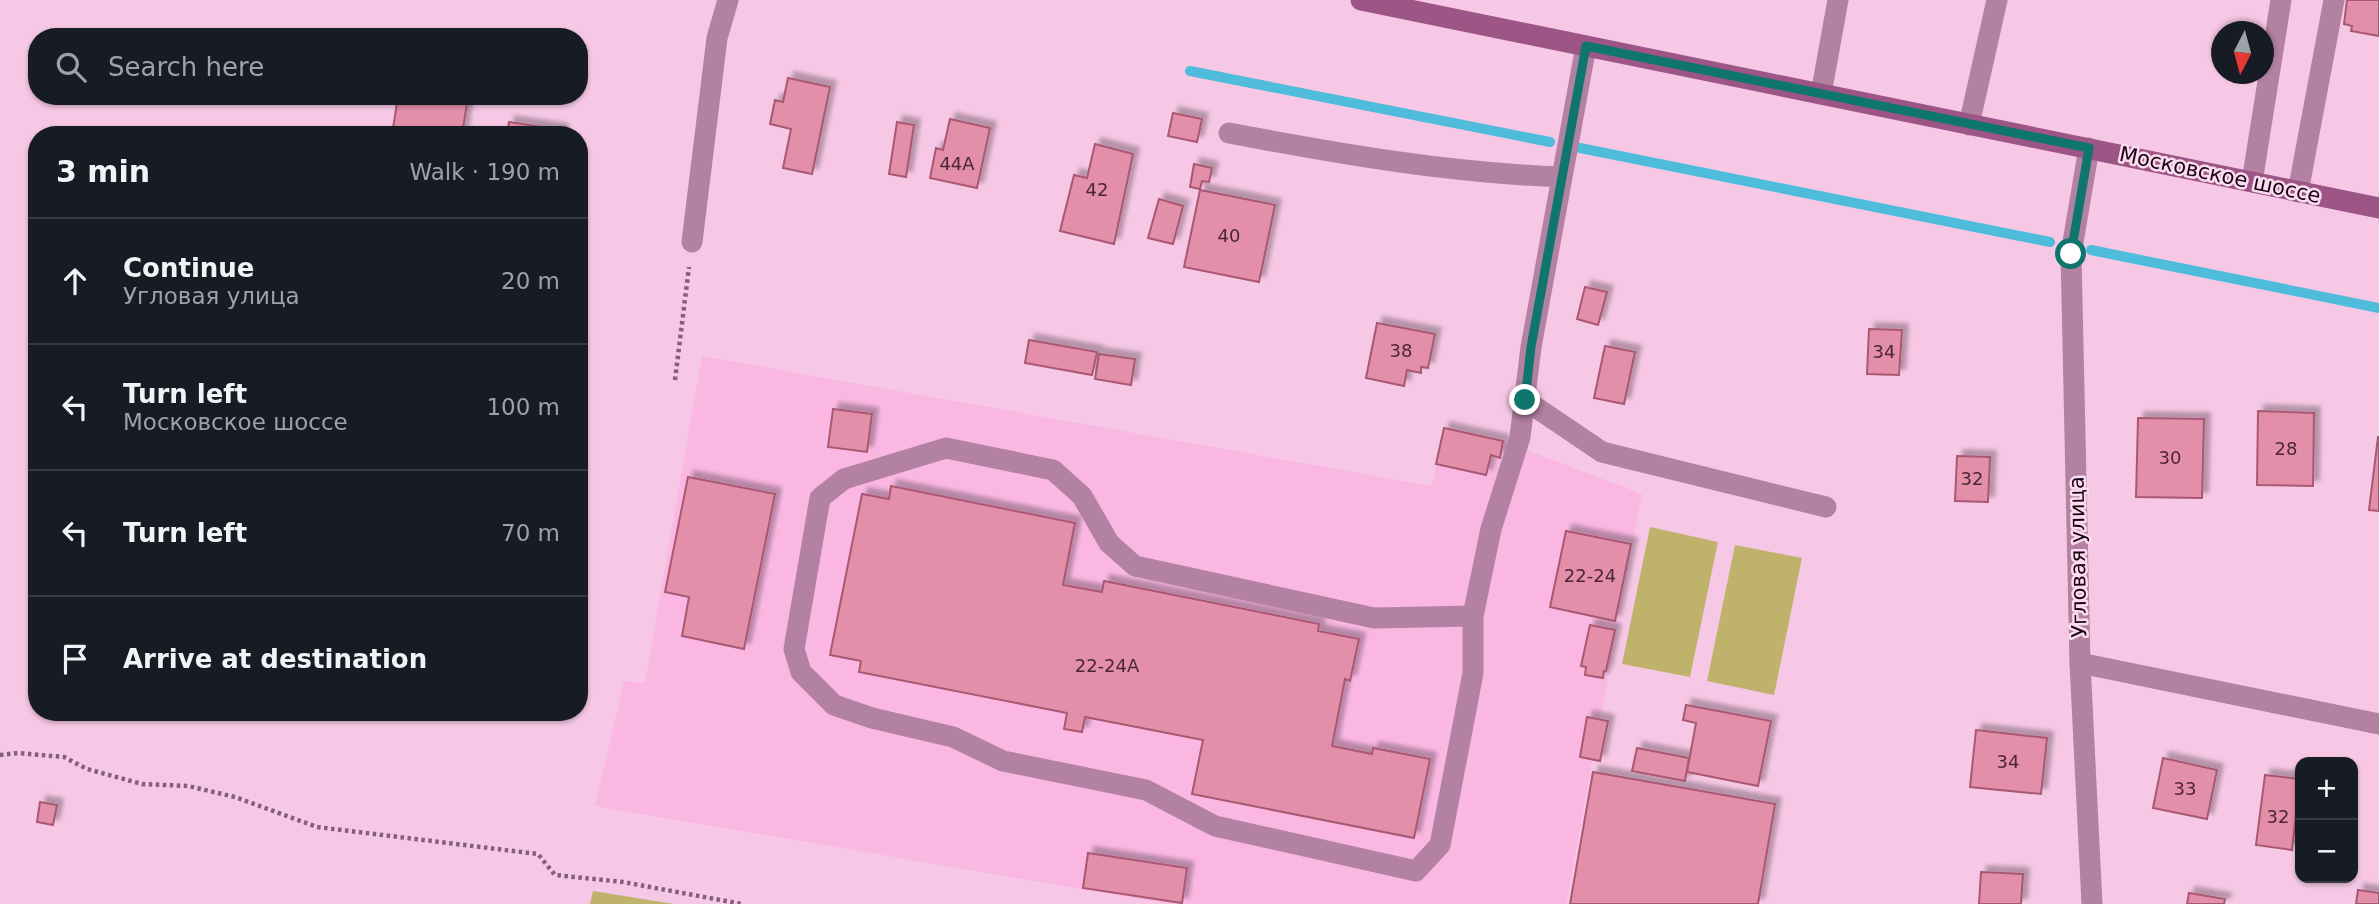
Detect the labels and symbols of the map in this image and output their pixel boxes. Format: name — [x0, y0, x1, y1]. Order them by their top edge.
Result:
north arrow — [2211, 21, 2274, 84]
street label: Московское шоссе — [2117, 142, 2323, 208]
house number: 44А — [939, 153, 975, 174]
house number: 42 — [1086, 179, 1108, 200]
house number: 40 — [1218, 225, 1240, 246]
route start — [2055, 238, 2086, 269]
house number: 38 — [1390, 340, 1412, 361]
house number: 34 — [1873, 341, 1895, 362]
route end — [1509, 384, 1540, 415]
house number: 28 — [2275, 438, 2297, 459]
house number: 30 — [2159, 447, 2181, 468]
house number: 32 — [1961, 468, 1983, 489]
street label: Угловая улица — [2065, 476, 2091, 638]
house number: 22-24 — [1564, 565, 1616, 586]
house number: 22-24А — [1075, 655, 1140, 676]
house number: 34 — [1997, 751, 2019, 772]
house number: 33 — [2174, 778, 2196, 799]
house number: 32 — [2267, 806, 2289, 827]

